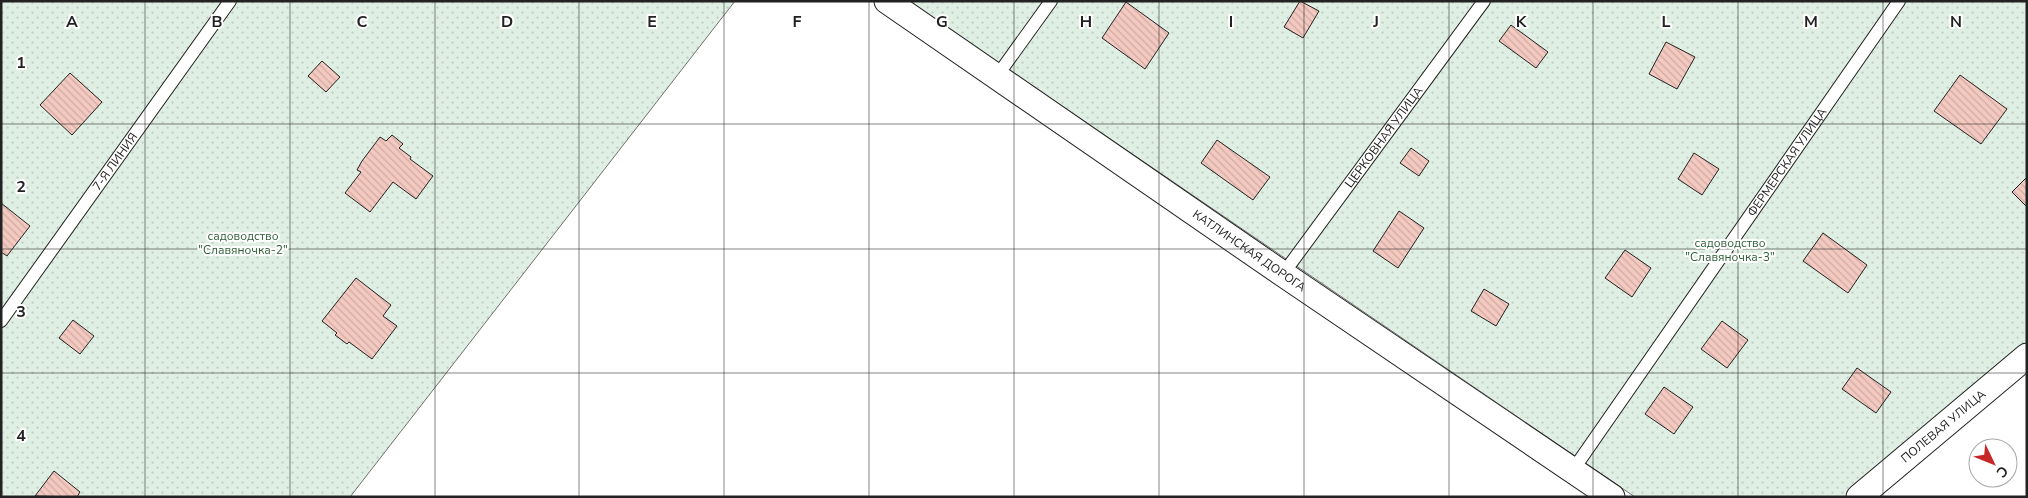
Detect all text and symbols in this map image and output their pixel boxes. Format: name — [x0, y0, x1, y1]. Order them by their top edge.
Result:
text: A — [66, 11, 78, 33]
text: B — [211, 11, 223, 33]
text: C — [357, 11, 368, 33]
text: D — [501, 11, 513, 33]
text: E — [647, 11, 657, 33]
text: F — [793, 11, 802, 33]
text: G — [936, 11, 948, 33]
text: H — [1080, 11, 1092, 33]
text: I — [1229, 11, 1233, 33]
text: J — [1372, 11, 1379, 33]
text: K — [1516, 11, 1528, 33]
text: L — [1662, 11, 1671, 33]
text: M — [1804, 11, 1818, 33]
text: N — [1950, 11, 1962, 33]
text: 1 — [16, 52, 26, 74]
street label: ЦЕРКОВНАЯ УЛИЦА — [1341, 83, 1427, 191]
street label: ФЕРМЕРСКАЯ УЛИЦА — [1744, 104, 1830, 219]
street label: 7-Я ЛИНИЯ — [89, 130, 141, 194]
text: 2 — [16, 176, 26, 198]
street label: КАТЛИНСКАЯ ДОРОГА — [1190, 206, 1309, 295]
park label: садоводство "Славяночка-2" — [198, 228, 288, 258]
park label: садоводство "Славяночка-3" — [1685, 235, 1775, 265]
text: 3 — [16, 301, 26, 323]
street label: ПОЛЕВАЯ УЛИЦА — [1898, 386, 1989, 466]
text: 4 — [16, 425, 26, 447]
north arrow — [1968, 438, 2018, 488]
text: С — [1992, 462, 2012, 482]

